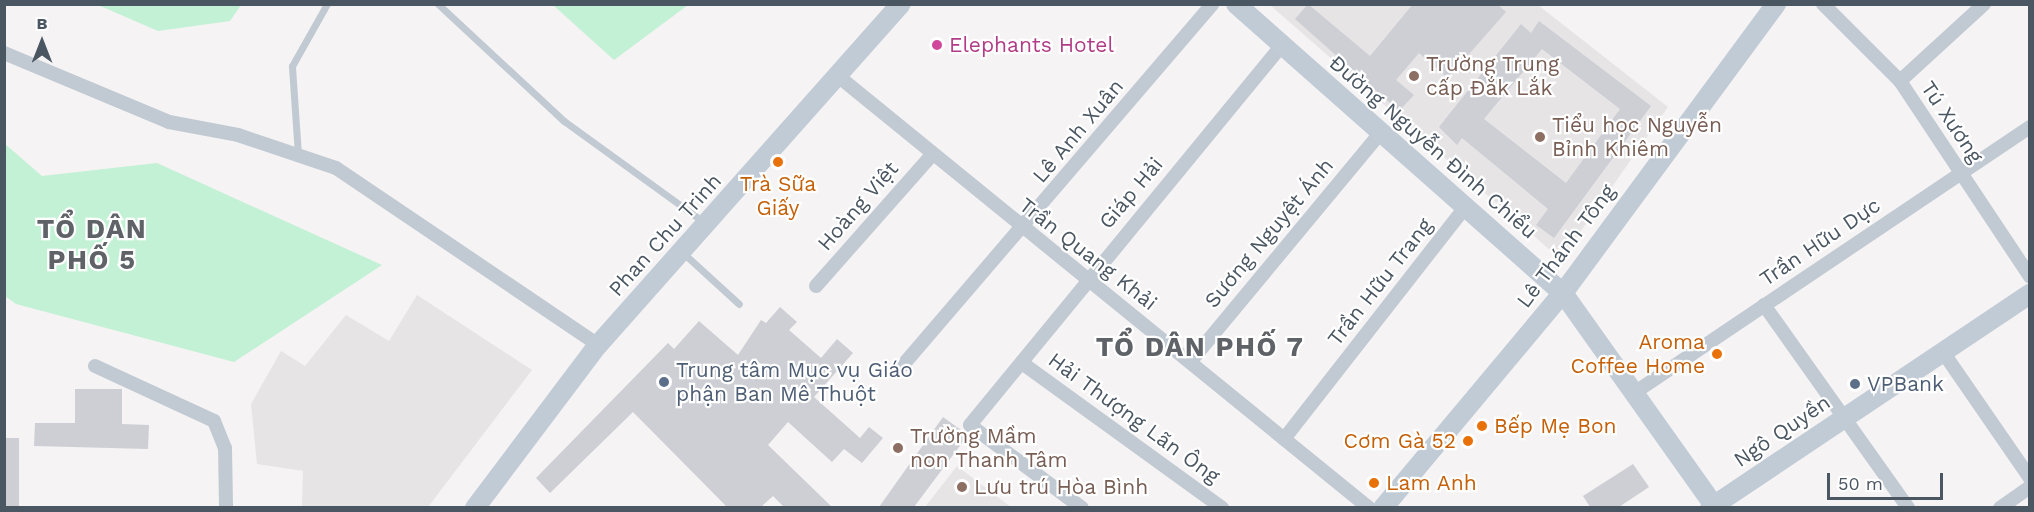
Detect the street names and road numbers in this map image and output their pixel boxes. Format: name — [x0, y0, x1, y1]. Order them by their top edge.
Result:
street label: Đường Nguyễn Đình Chiểu — [1324, 50, 1542, 244]
street label: Lê Anh Xuân — [1027, 74, 1129, 188]
street label: Tú Xương — [1915, 76, 1989, 168]
street label: Giáp Hải — [1094, 152, 1168, 234]
street label: Sương Nguyệt Ánh — [1199, 153, 1339, 313]
street label: Hoàng Việt — [812, 156, 904, 256]
street label: Phan Chu Trinh — [603, 168, 727, 302]
street label: Lê Thánh Tông — [1511, 179, 1621, 313]
street label: Trần Quang Khải — [1014, 192, 1162, 316]
street label: Trần Hữu Dực — [1755, 192, 1885, 292]
street label: Trần Hữu Trang — [1322, 213, 1438, 351]
street label: Hải Thượng Lãn Ông — [1043, 347, 1225, 489]
street label: Ngô Quyền — [1729, 390, 1835, 472]

